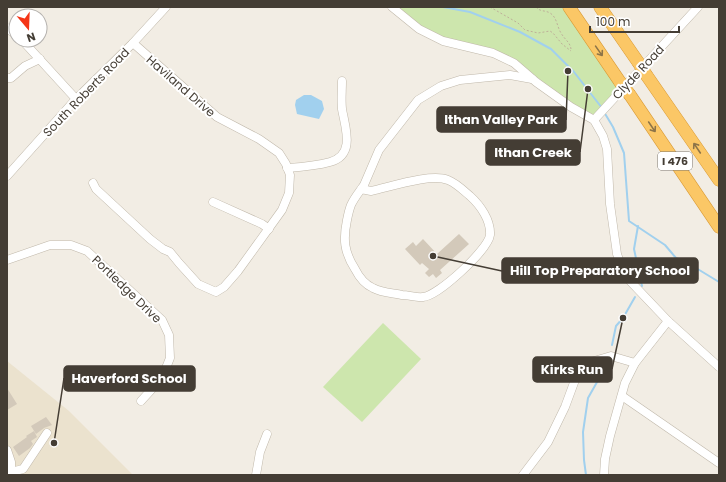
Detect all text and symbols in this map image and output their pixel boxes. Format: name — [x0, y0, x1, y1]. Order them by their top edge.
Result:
north arrow — [8, 8, 48, 48]
scale bar — [590, 8, 679, 34]
text: 100 m — [596, 13, 630, 30]
text: N — [25, 29, 38, 46]
street label: Clyde Road — [608, 41, 668, 103]
street label: South Roberts Road — [39, 44, 133, 140]
one-way arrow — [595, 45, 603, 56]
street label: Haviland Drive — [143, 51, 219, 121]
callout: Ithan Valley Park — [437, 107, 566, 132]
text: Ithan Valley Park — [444, 110, 558, 129]
one-way arrow — [648, 121, 656, 132]
callout: Ithan Creek — [486, 140, 580, 165]
text: Ithan Creek — [494, 143, 572, 162]
one-way arrow — [693, 143, 701, 154]
road number: I 476 — [658, 152, 692, 170]
street label: Portledge Drive — [88, 251, 166, 327]
callout: Hill Top Preparatory School — [502, 258, 698, 283]
text: Hill Top Preparatory School — [510, 261, 690, 280]
callout: Kirks Run — [533, 357, 612, 382]
text: Kirks Run — [541, 360, 603, 379]
callout: Haverford School — [64, 366, 195, 391]
text: Haverford School — [71, 369, 187, 388]

